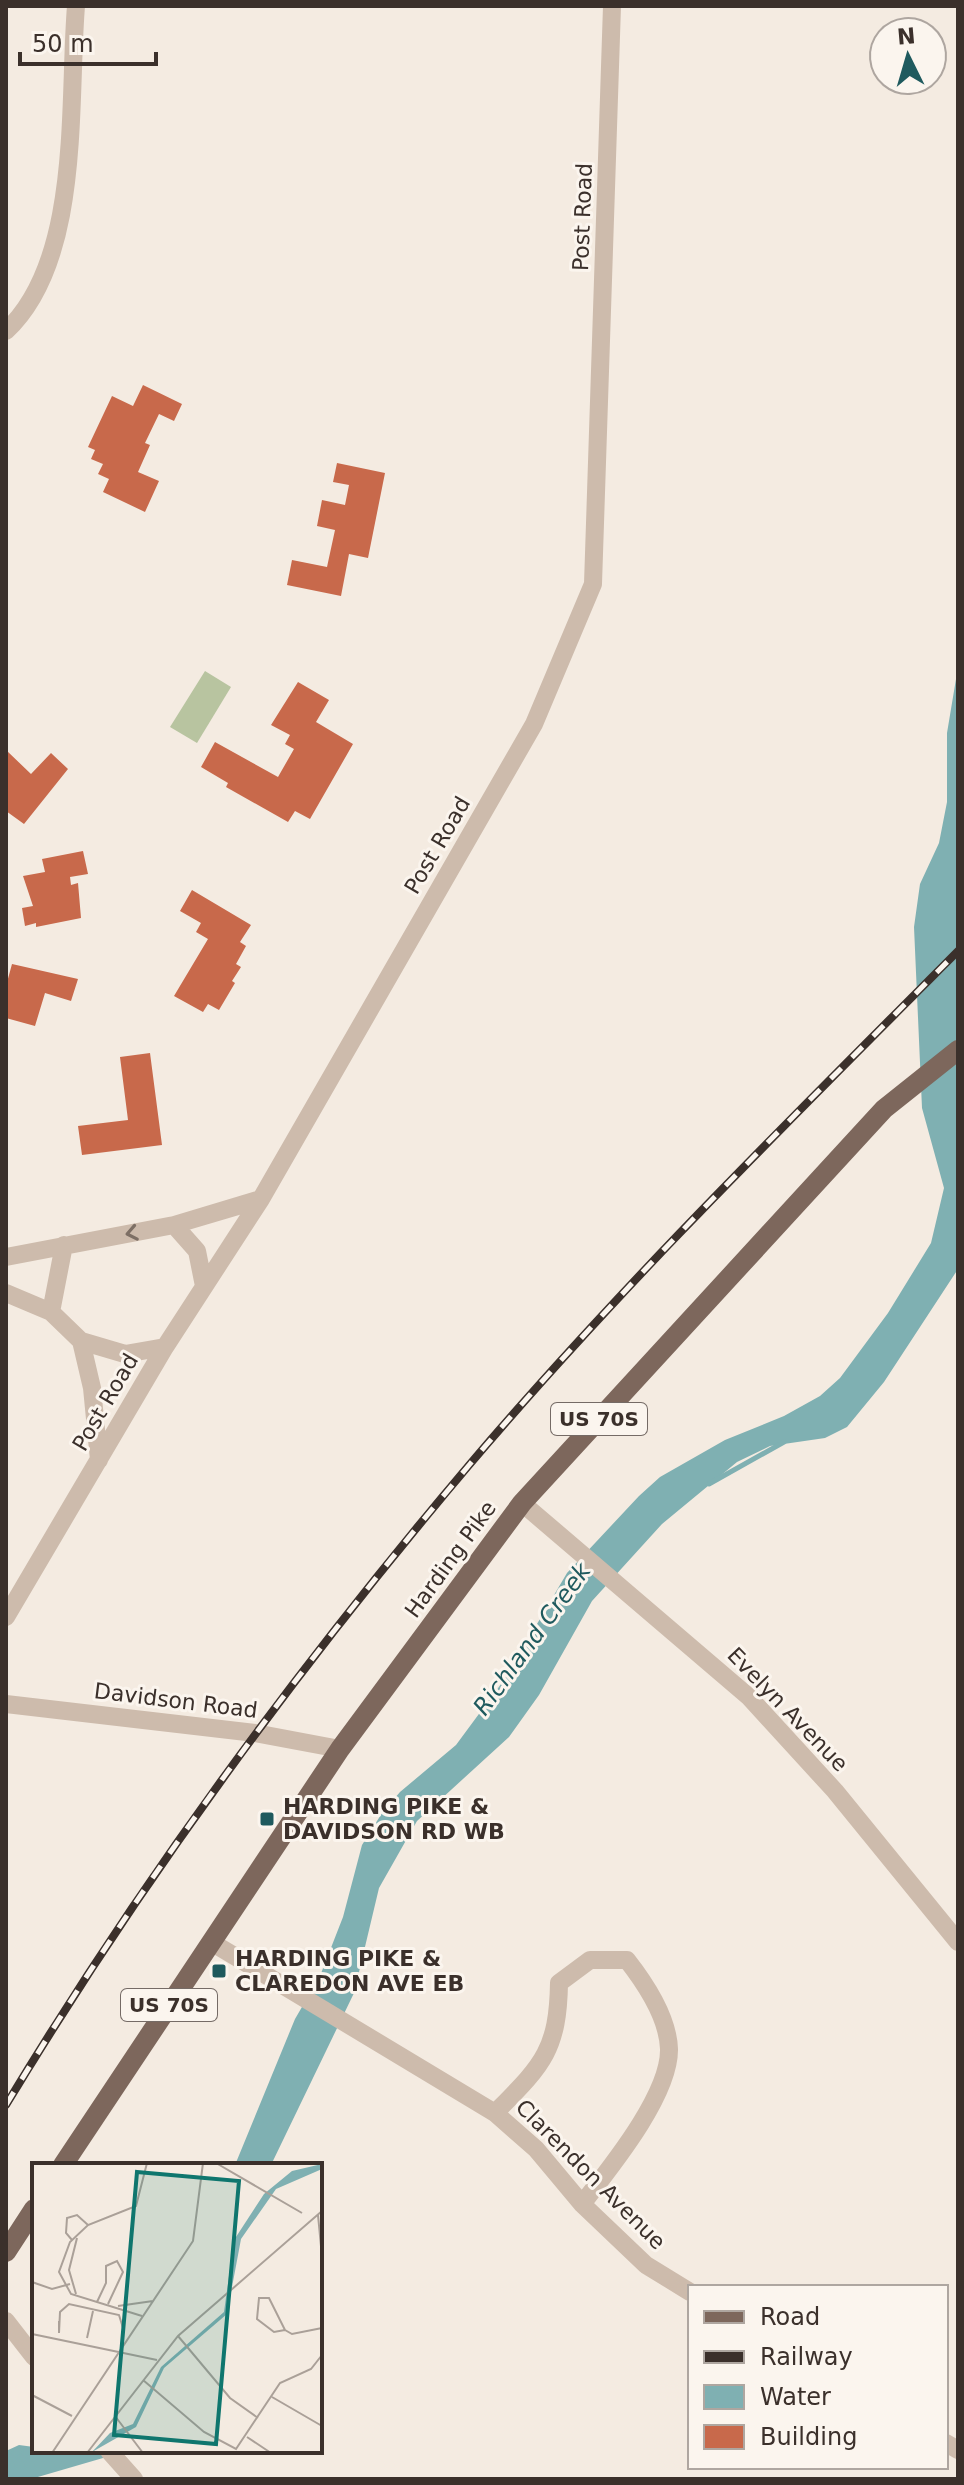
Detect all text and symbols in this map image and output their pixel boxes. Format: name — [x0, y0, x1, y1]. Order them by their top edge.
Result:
scale bar — [20, 16, 156, 66]
north arrow — [868, 16, 948, 96]
text: N — [896, 23, 917, 50]
text: 50 m — [32, 30, 94, 58]
street label: Post Road — [568, 162, 597, 272]
street label: Post Road — [400, 792, 475, 898]
one-way arrow — [125, 1223, 139, 1240]
street label: Post Road — [68, 1349, 143, 1455]
road number: US 70S — [551, 1403, 647, 1435]
street label: Harding Pike — [400, 1496, 501, 1622]
water label: Richland Creek — [467, 1557, 597, 1721]
street label: Evelyn Avenue — [722, 1642, 853, 1776]
street label: Davidson Road — [93, 1678, 259, 1723]
place label: HARDING PIKE & DAVIDSON RD WB — [283, 1794, 505, 1844]
marker: HARDING PIKE & DAVIDSON RD WB — [258, 1810, 276, 1828]
place label: HARDING PIKE & CLAREDON AVE EB — [235, 1946, 464, 1996]
marker: HARDING PIKE & CLAREDON AVE EB — [210, 1962, 228, 1980]
road number: US 70S — [121, 1989, 217, 2021]
street label: Clarendon Avenue — [511, 2094, 671, 2254]
inset map — [32, 2163, 322, 2453]
legend — [688, 2285, 948, 2469]
text: Road — [760, 2303, 820, 2331]
text: Railway — [760, 2343, 853, 2371]
text: Water — [760, 2383, 831, 2411]
text: Building — [760, 2423, 857, 2451]

